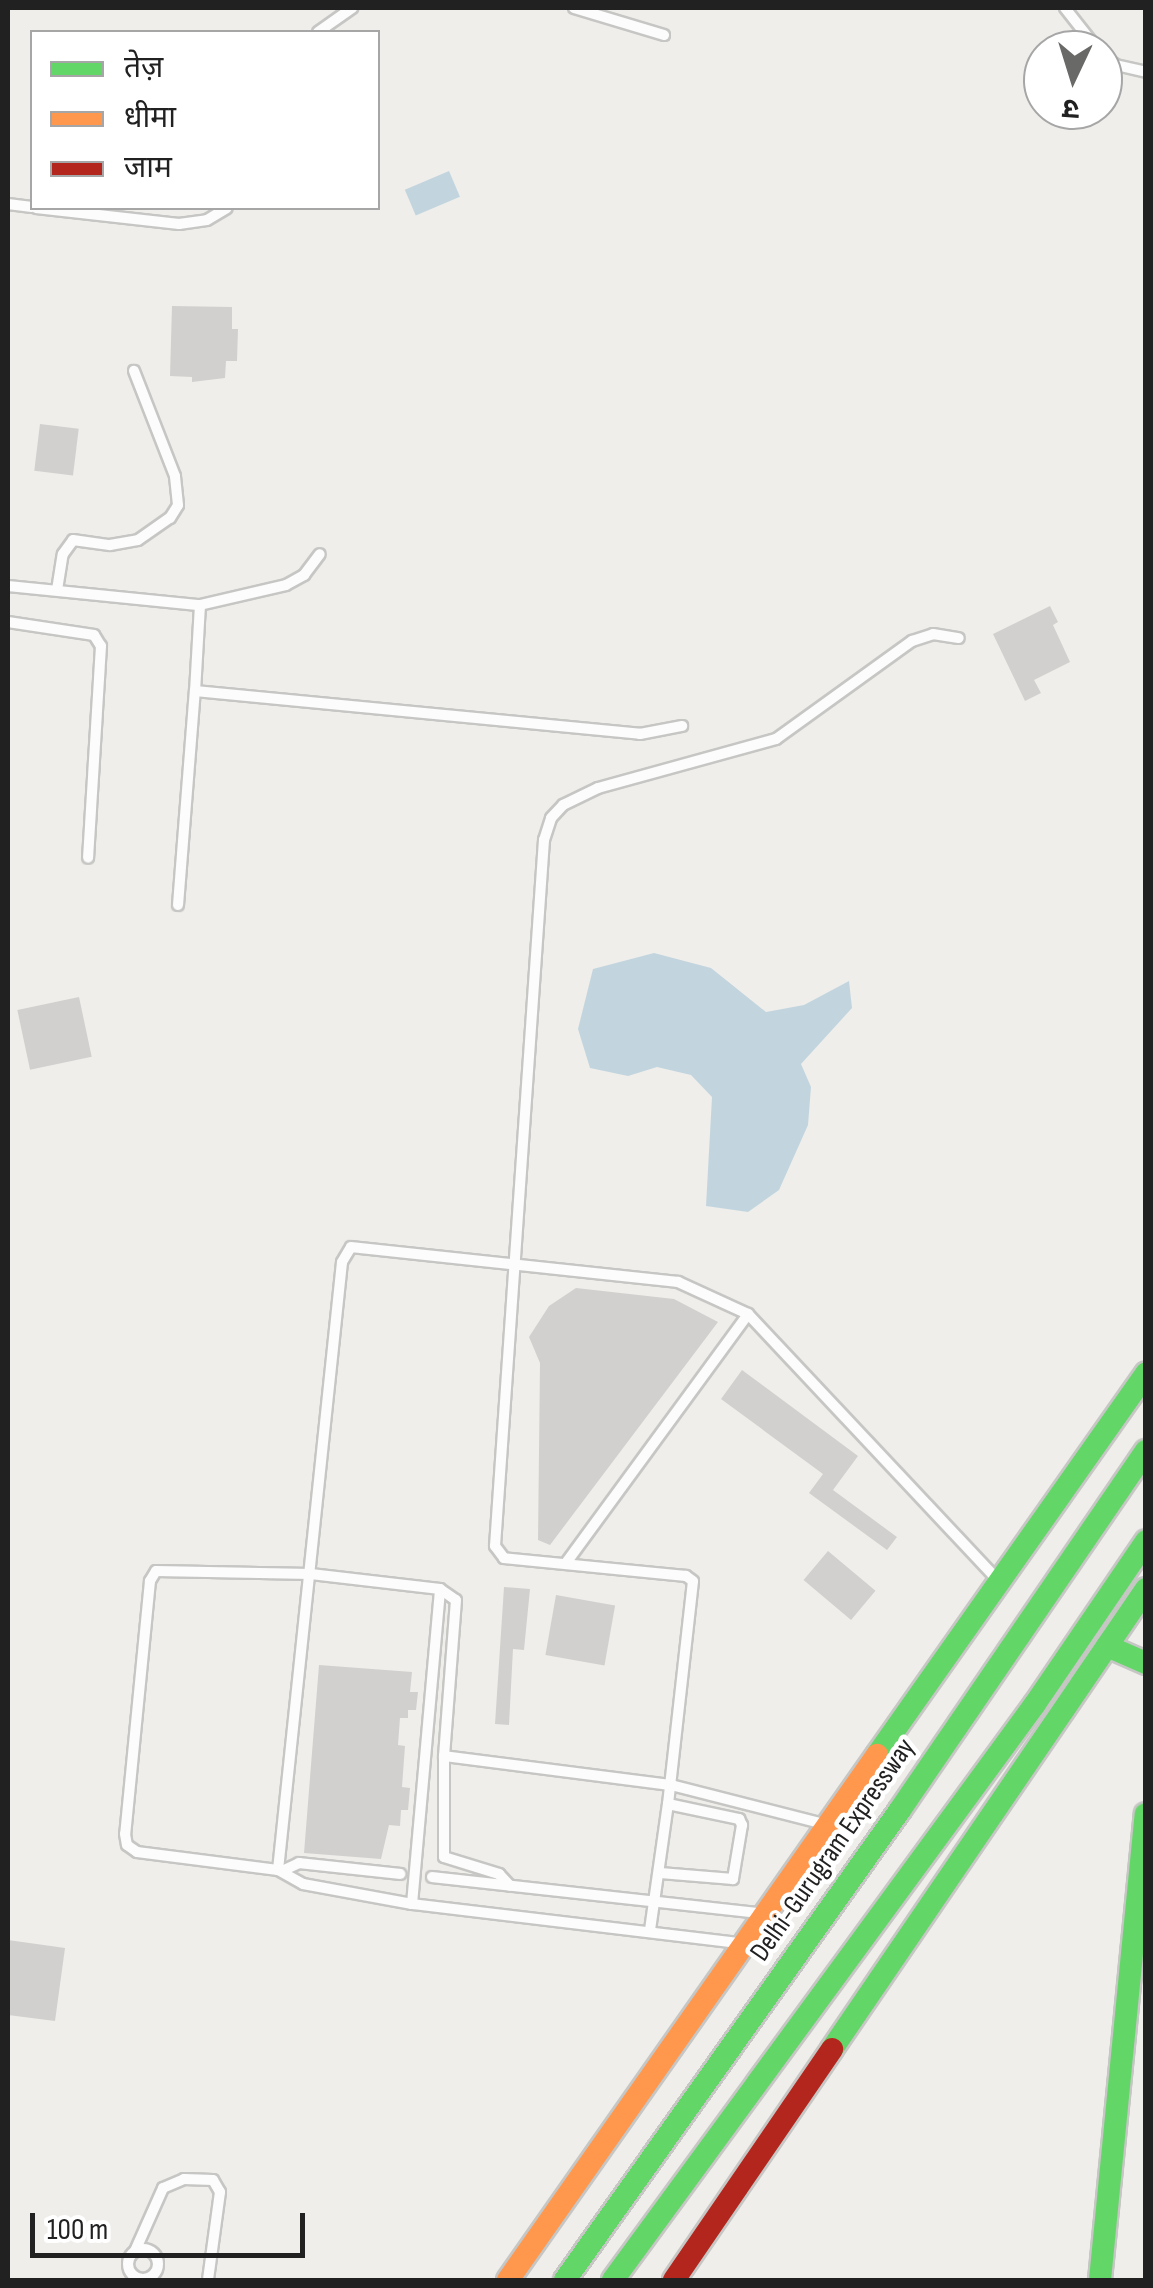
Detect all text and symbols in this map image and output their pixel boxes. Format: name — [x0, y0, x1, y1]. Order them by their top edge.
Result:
legend — [30, 30, 380, 210]
north arrow — [1023, 30, 1123, 130]
text: तेज़ — [124, 50, 163, 86]
text: उ — [1062, 91, 1080, 125]
text: धीमा — [124, 100, 176, 136]
text: जाम — [124, 150, 172, 186]
street label: Delhi-Gurugram Expressway — [743, 1732, 923, 1968]
scale bar — [35, 2193, 310, 2255]
text: 100 m — [47, 2212, 108, 2248]

